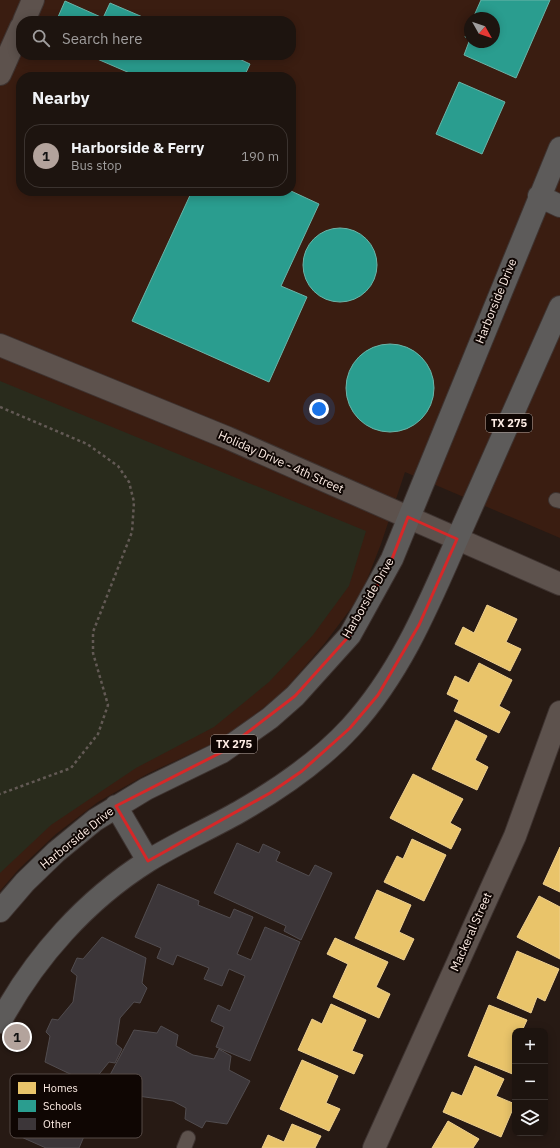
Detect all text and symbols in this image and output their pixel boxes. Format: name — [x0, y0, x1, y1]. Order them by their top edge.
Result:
north arrow — [464, 12, 500, 48]
search box — [16, 16, 296, 60]
icon: search — [30, 27, 52, 49]
text: Search here — [62, 29, 142, 48]
text: Nearby — [32, 87, 90, 109]
text: Harborside & Ferry — [71, 138, 204, 157]
text: 1 — [42, 148, 50, 165]
text: 190 m — [241, 148, 279, 165]
text: Bus stop — [71, 157, 122, 174]
street label: Harborside Drive — [472, 256, 520, 346]
your location — [309, 399, 329, 419]
road number: TX 275 — [486, 414, 532, 432]
street label: Holiday Drive - 4th Street — [216, 427, 346, 496]
street label: Harborside Drive — [338, 554, 397, 641]
road number: TX 275 — [211, 735, 257, 753]
street label: Harborside Drive — [37, 803, 117, 872]
street label: Mackeral Street — [446, 890, 495, 974]
pin: 1 — [4, 1022, 30, 1052]
map controls — [512, 1028, 548, 1136]
button: + — [512, 1028, 548, 1064]
button: − — [512, 1064, 548, 1100]
legend — [10, 1074, 142, 1138]
text: Homes — [43, 1081, 78, 1095]
text: Schools — [43, 1099, 82, 1113]
button: layers — [512, 1100, 548, 1136]
text: Other — [43, 1117, 71, 1131]

